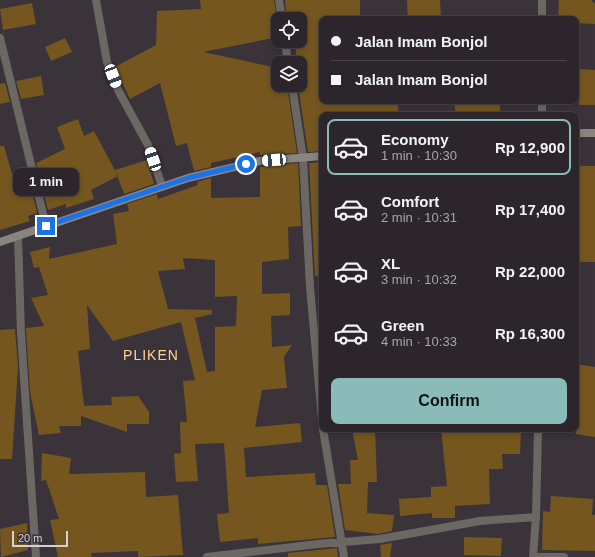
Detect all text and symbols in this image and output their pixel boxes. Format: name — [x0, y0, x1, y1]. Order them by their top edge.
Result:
map controls — [271, 12, 307, 92]
button: locate — [271, 12, 307, 48]
text: Jalan Imam Bonjol — [355, 33, 488, 50]
button: layers — [271, 56, 307, 92]
car — [103, 63, 123, 89]
text: Jalan Imam Bonjol — [355, 71, 488, 88]
icon: car — [333, 129, 369, 165]
text: Economy — [381, 131, 449, 148]
text: Rp 12,900 — [495, 139, 565, 156]
car — [143, 146, 163, 172]
text: 1 min · 10:30 — [381, 148, 457, 163]
car — [262, 153, 286, 167]
route start — [237, 155, 255, 173]
callout: 1 min — [13, 168, 79, 196]
text: 1 min — [29, 174, 63, 189]
icon: car — [333, 191, 369, 227]
text: Comfort — [381, 193, 439, 210]
text: Rp 17,400 — [495, 201, 565, 218]
text: 2 min · 10:31 — [381, 210, 457, 225]
route end — [37, 217, 55, 235]
icon: car — [333, 253, 369, 289]
text: XL — [381, 255, 400, 272]
text: Rp 22,000 — [495, 263, 565, 280]
text: 3 min · 10:32 — [381, 272, 457, 287]
icon: car — [333, 315, 369, 351]
text: Green — [381, 317, 424, 334]
text: Rp 16,300 — [495, 325, 565, 342]
text: 4 min · 10:33 — [381, 334, 457, 349]
district label: PLIKEN — [123, 347, 179, 363]
button: Confirm — [331, 378, 567, 424]
scale bar — [12, 529, 68, 548]
text: 20 m — [18, 532, 42, 544]

